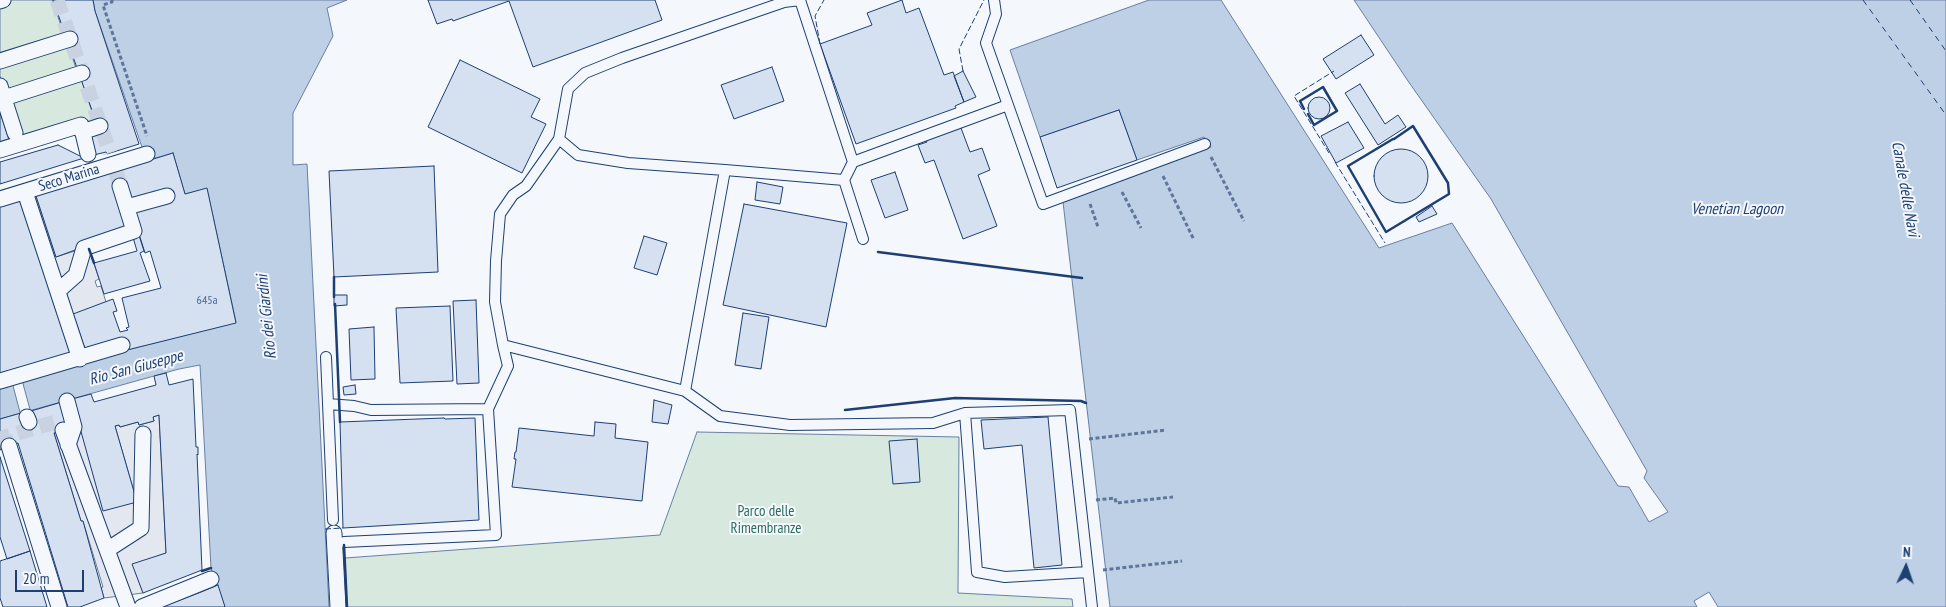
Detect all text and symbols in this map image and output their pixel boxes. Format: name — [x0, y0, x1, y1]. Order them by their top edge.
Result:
water label: Canale delle Navi — [1887, 140, 1923, 238]
street label: Seco Marina — [36, 160, 102, 196]
water label: Venetian Lagoon — [1691, 199, 1783, 219]
water label: Rio dei Giardini — [253, 274, 281, 360]
house number: 645a — [197, 294, 217, 308]
water label: Rio San Giuseppe — [87, 346, 185, 390]
park label: Parco delle Rimembranze — [731, 503, 801, 538]
north arrow — [1881, 542, 1931, 592]
text: N — [1903, 543, 1911, 561]
scale bar — [18, 560, 86, 592]
text: 20 m — [23, 569, 49, 588]

